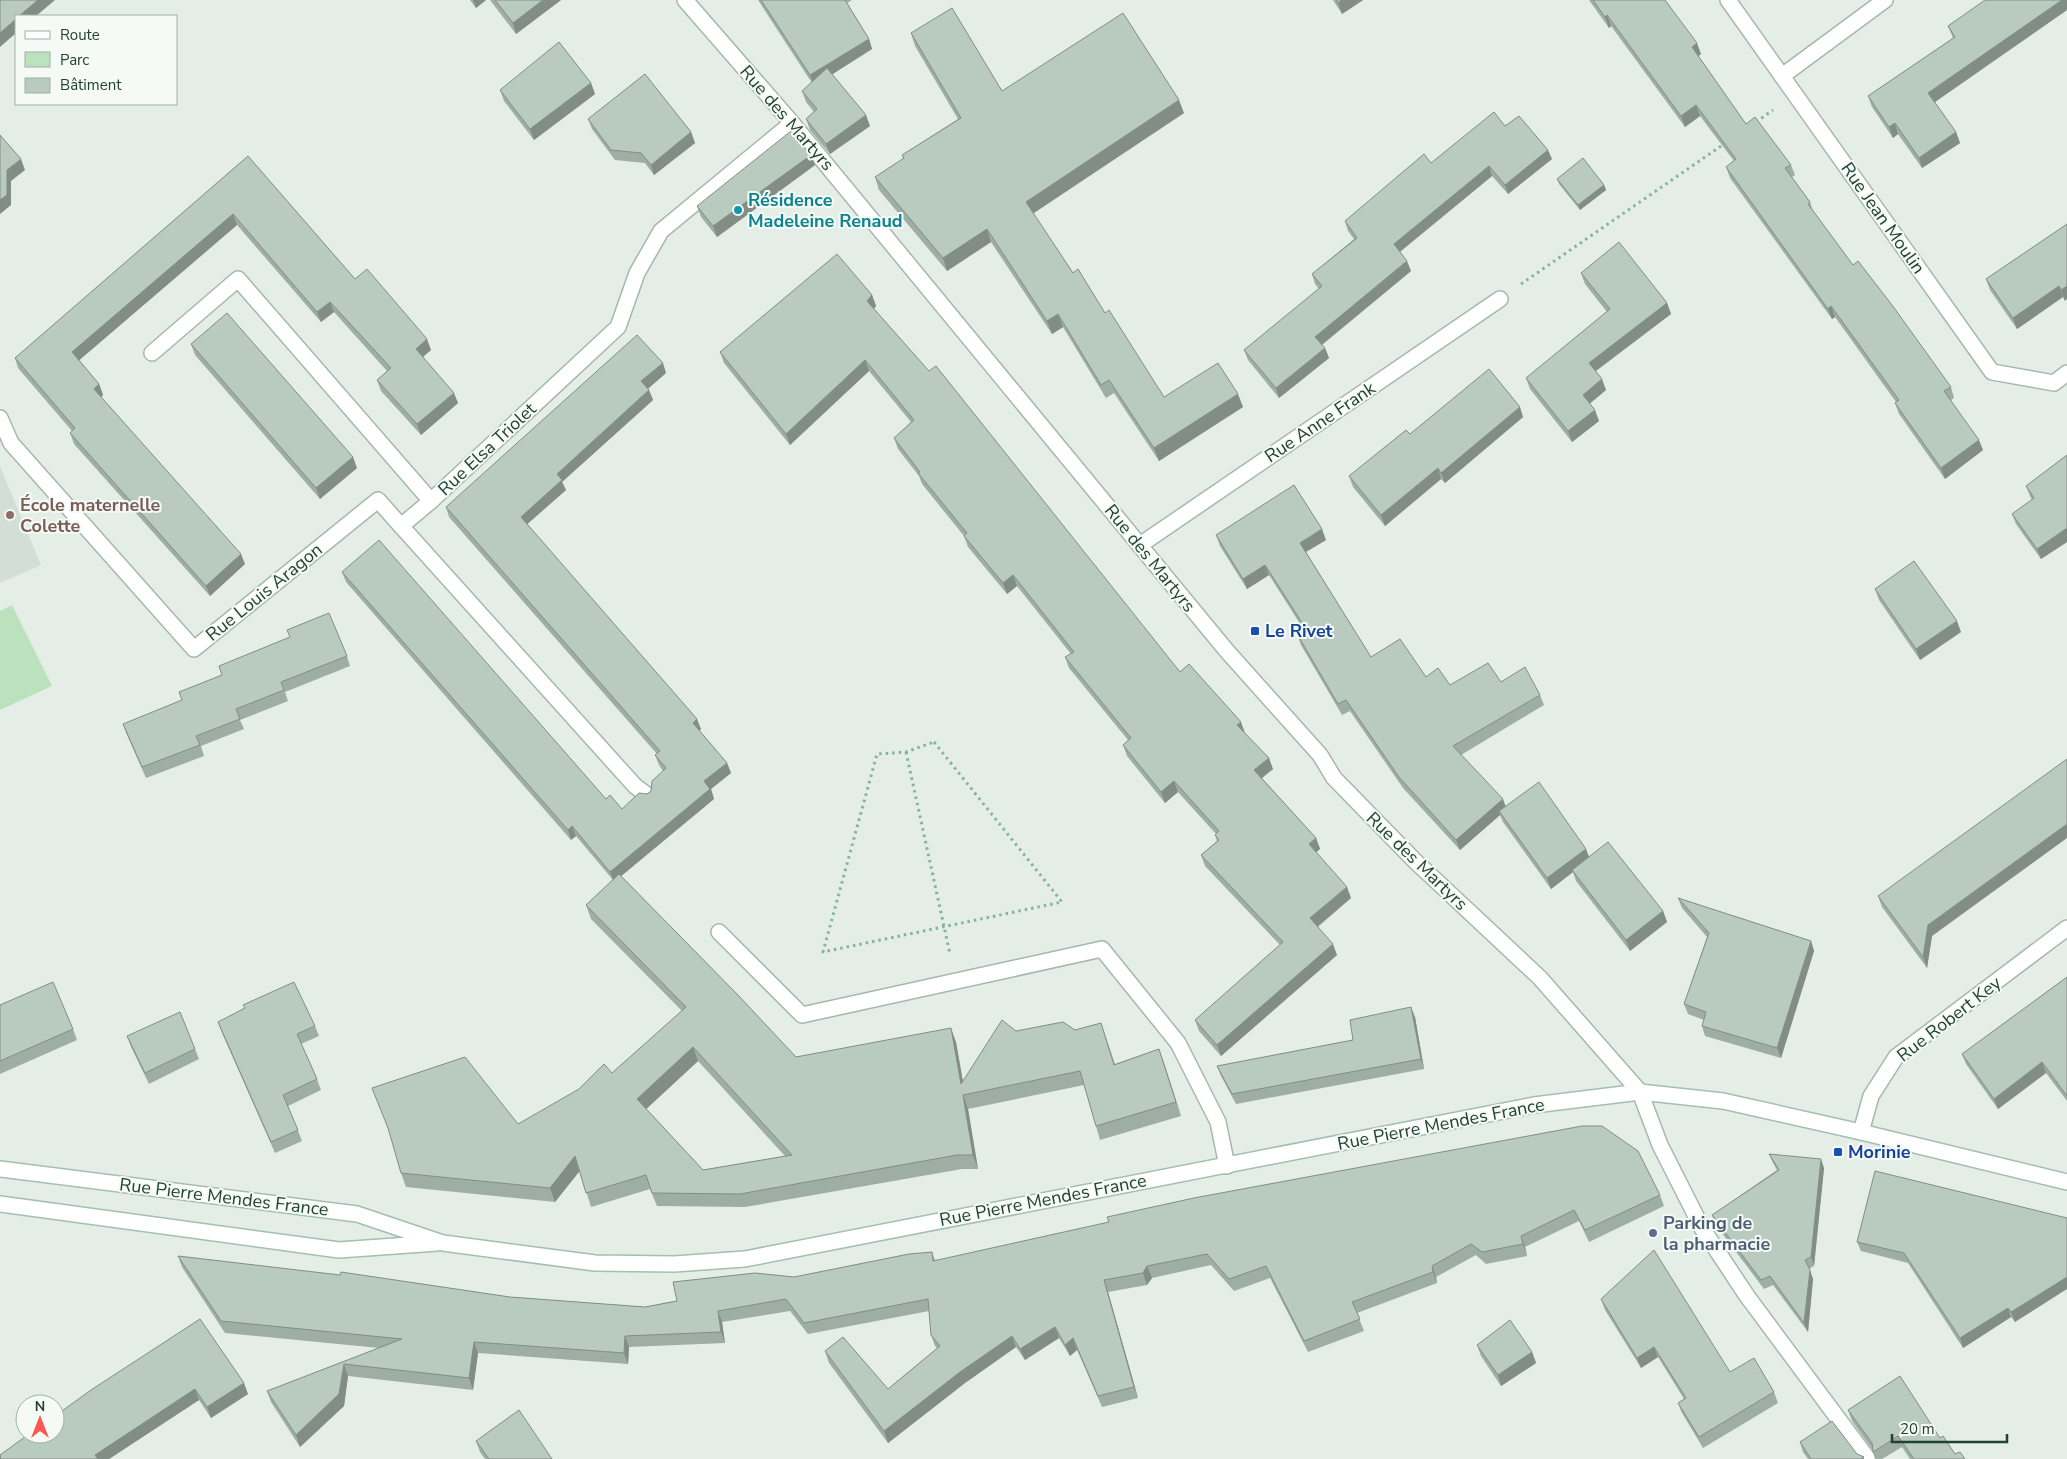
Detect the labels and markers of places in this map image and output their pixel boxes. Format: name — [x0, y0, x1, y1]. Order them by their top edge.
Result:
place label: Résidence Madeleine Renaud — [748, 188, 903, 233]
marker: Résidence Madeleine Renaud — [732, 204, 744, 216]
place label: École maternelle Colette — [20, 493, 161, 538]
marker: École maternelle Colette — [4, 509, 16, 521]
place label: Le Rivet — [1265, 619, 1333, 643]
marker: Le Rivet — [1249, 625, 1261, 637]
place label: Morinie — [1848, 1140, 1911, 1164]
marker: Morinie — [1832, 1146, 1844, 1158]
place label: Parking de la pharmacie — [1663, 1211, 1770, 1256]
marker: Parking de la pharmacie — [1647, 1227, 1659, 1239]

